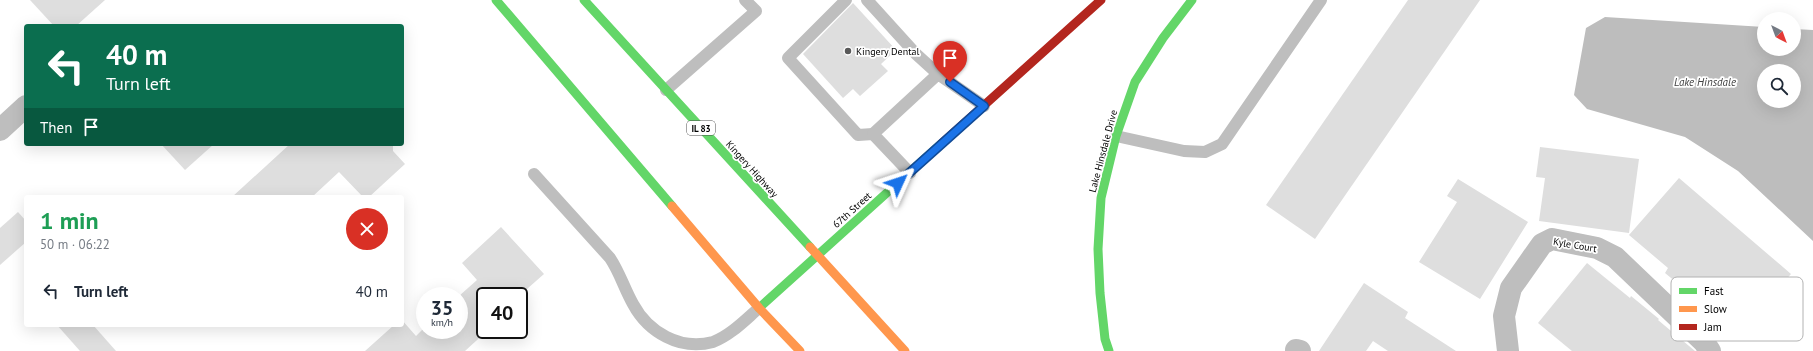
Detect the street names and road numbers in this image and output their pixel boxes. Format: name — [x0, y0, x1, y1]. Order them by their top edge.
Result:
street label: Lake Hinsdale Drive — [1086, 108, 1120, 194]
road number: IL 83 — [687, 121, 715, 135]
street label: Kingery Highway — [723, 138, 781, 200]
street label: 67th Street — [830, 189, 875, 231]
street label: Kyle Court — [1552, 235, 1598, 255]

